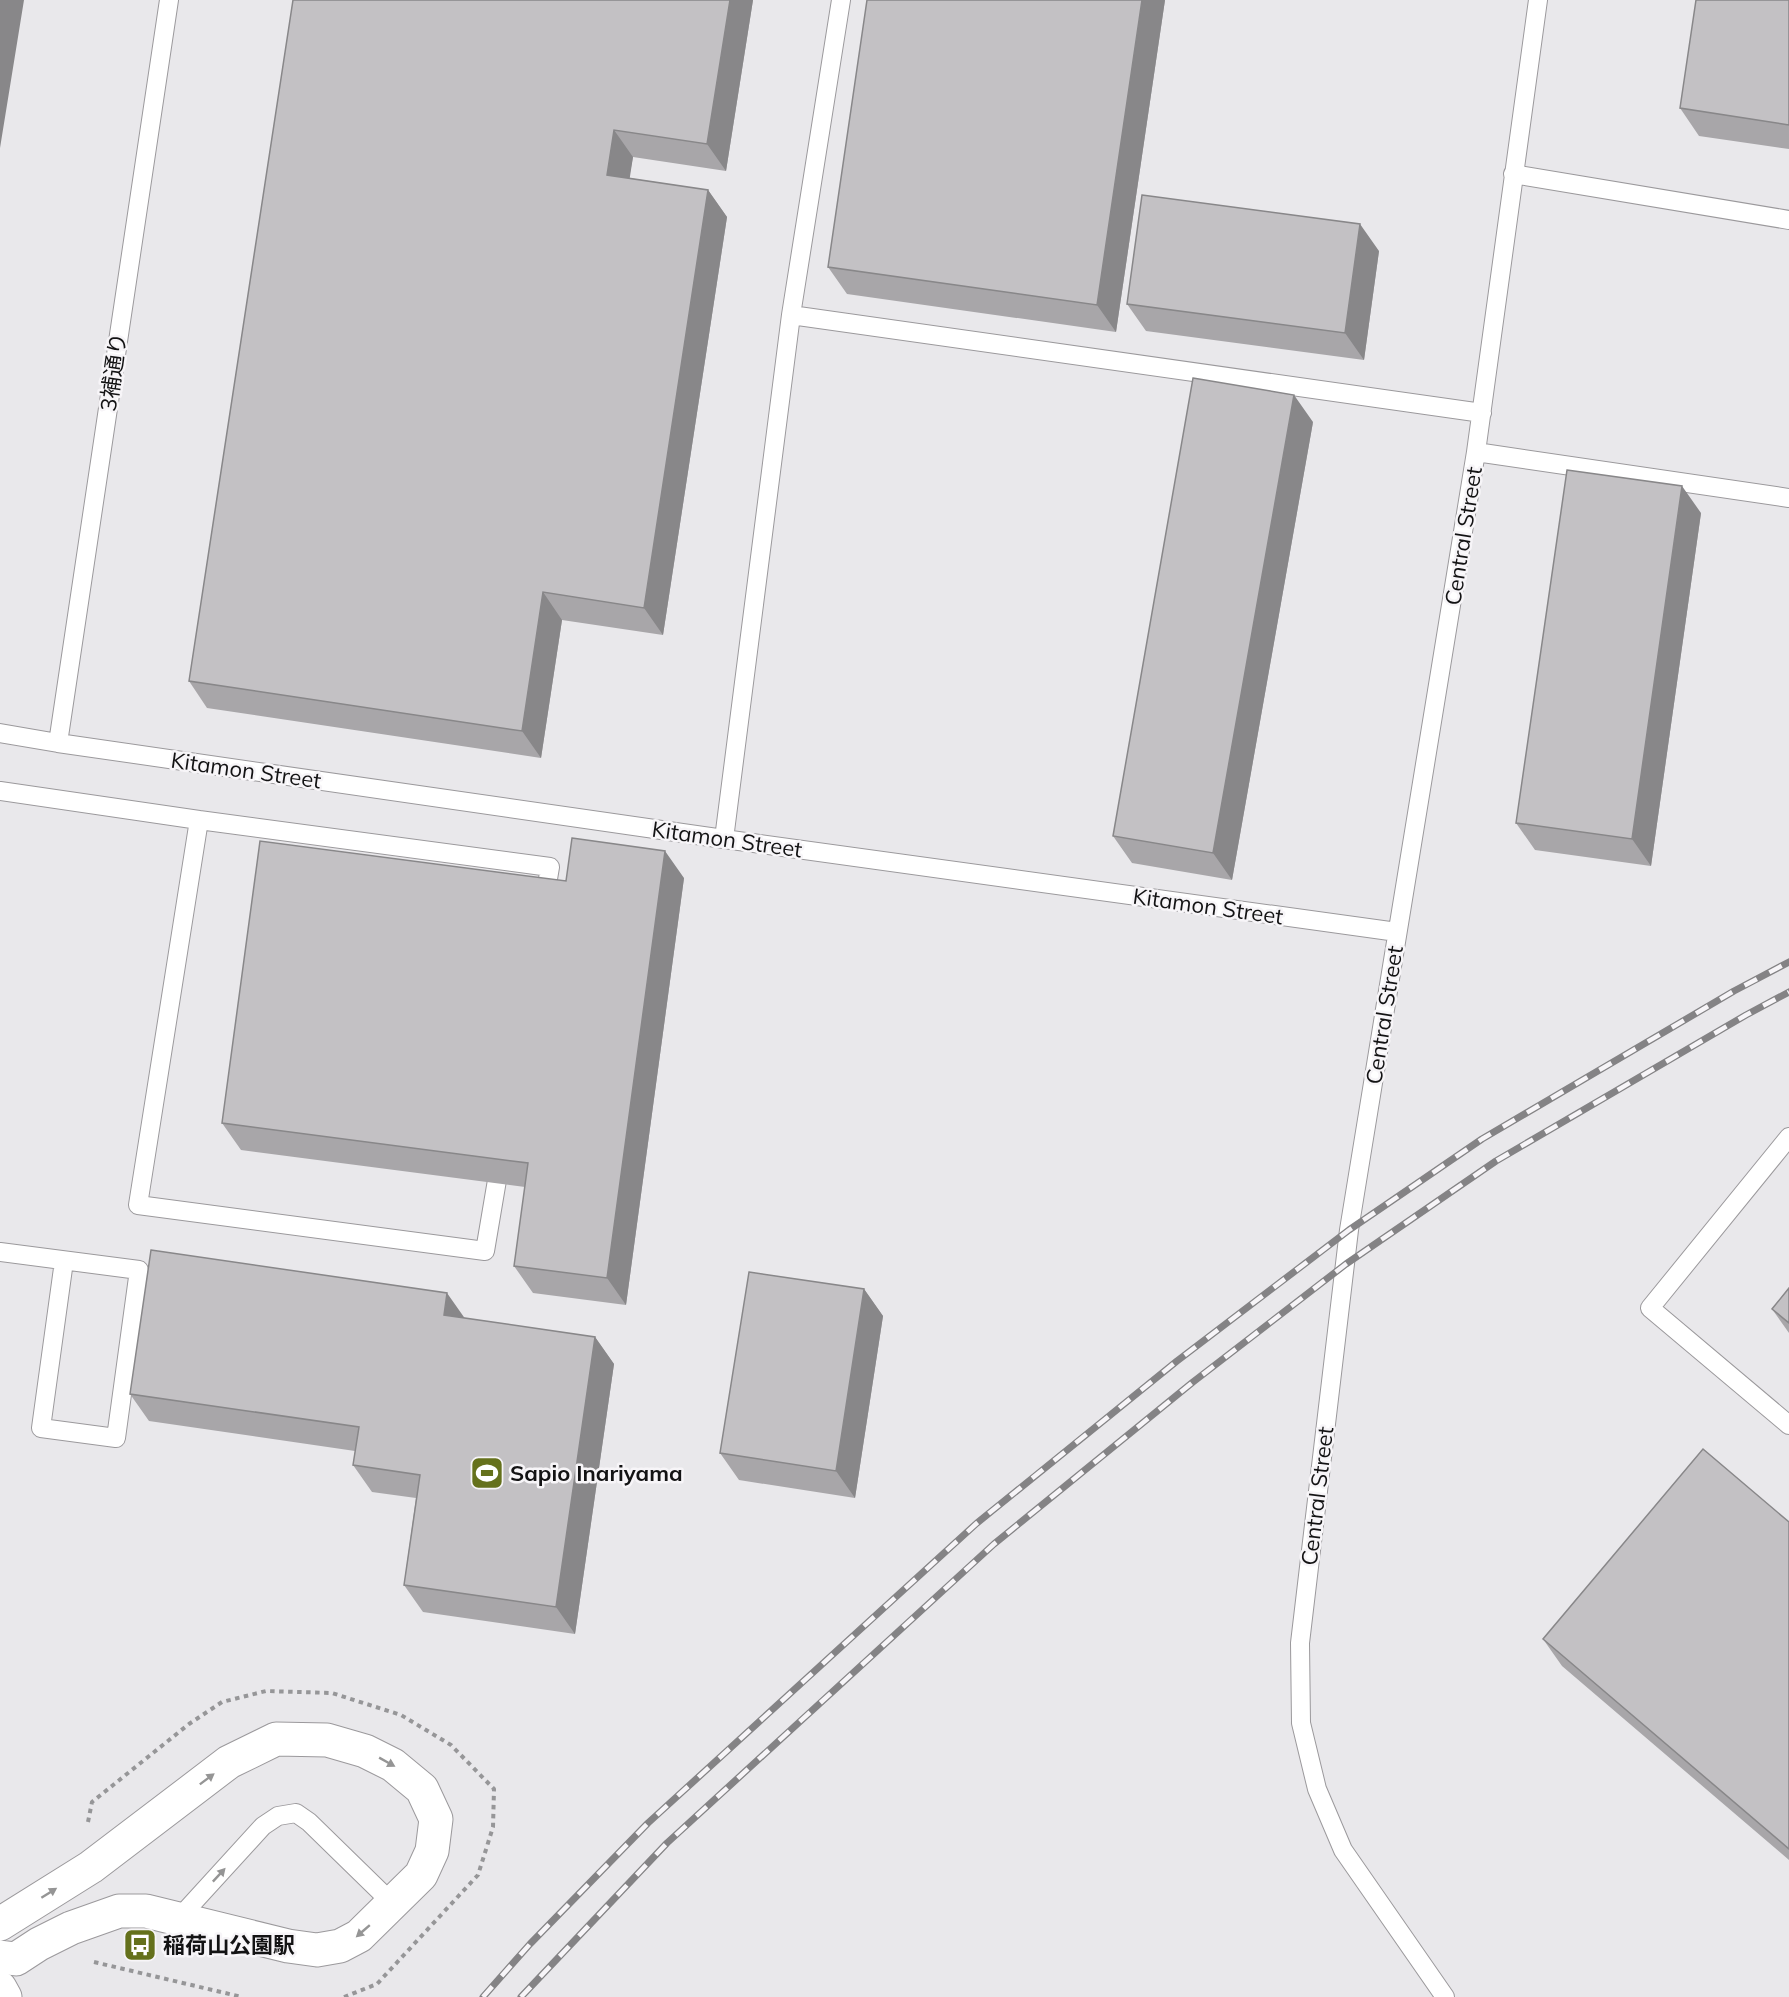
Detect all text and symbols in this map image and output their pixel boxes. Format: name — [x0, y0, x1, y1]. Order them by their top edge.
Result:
street label: 3補通り — [94, 331, 132, 413]
street label: Central Street — [1438, 465, 1488, 607]
street label: Kitamon Street — [169, 746, 323, 794]
street label: Kitamon Street — [650, 815, 804, 863]
street label: Kitamon Street — [1131, 882, 1285, 930]
street label: Central Street — [1359, 944, 1409, 1086]
street label: Central Street — [1295, 1425, 1339, 1567]
sports icon: Sapio Inariyama — [469, 1455, 505, 1491]
place label: Sapio Inariyama — [510, 1459, 683, 1487]
one-way arrow — [379, 1757, 396, 1767]
one-way arrow — [200, 1773, 215, 1785]
one-way arrow — [211, 1868, 225, 1882]
one-way arrow — [41, 1887, 58, 1898]
one-way arrow — [356, 1924, 371, 1937]
bus stop icon: 稲荷山公園駅 — [122, 1927, 158, 1963]
place label: 稲荷山公園駅 — [163, 1931, 295, 1959]

